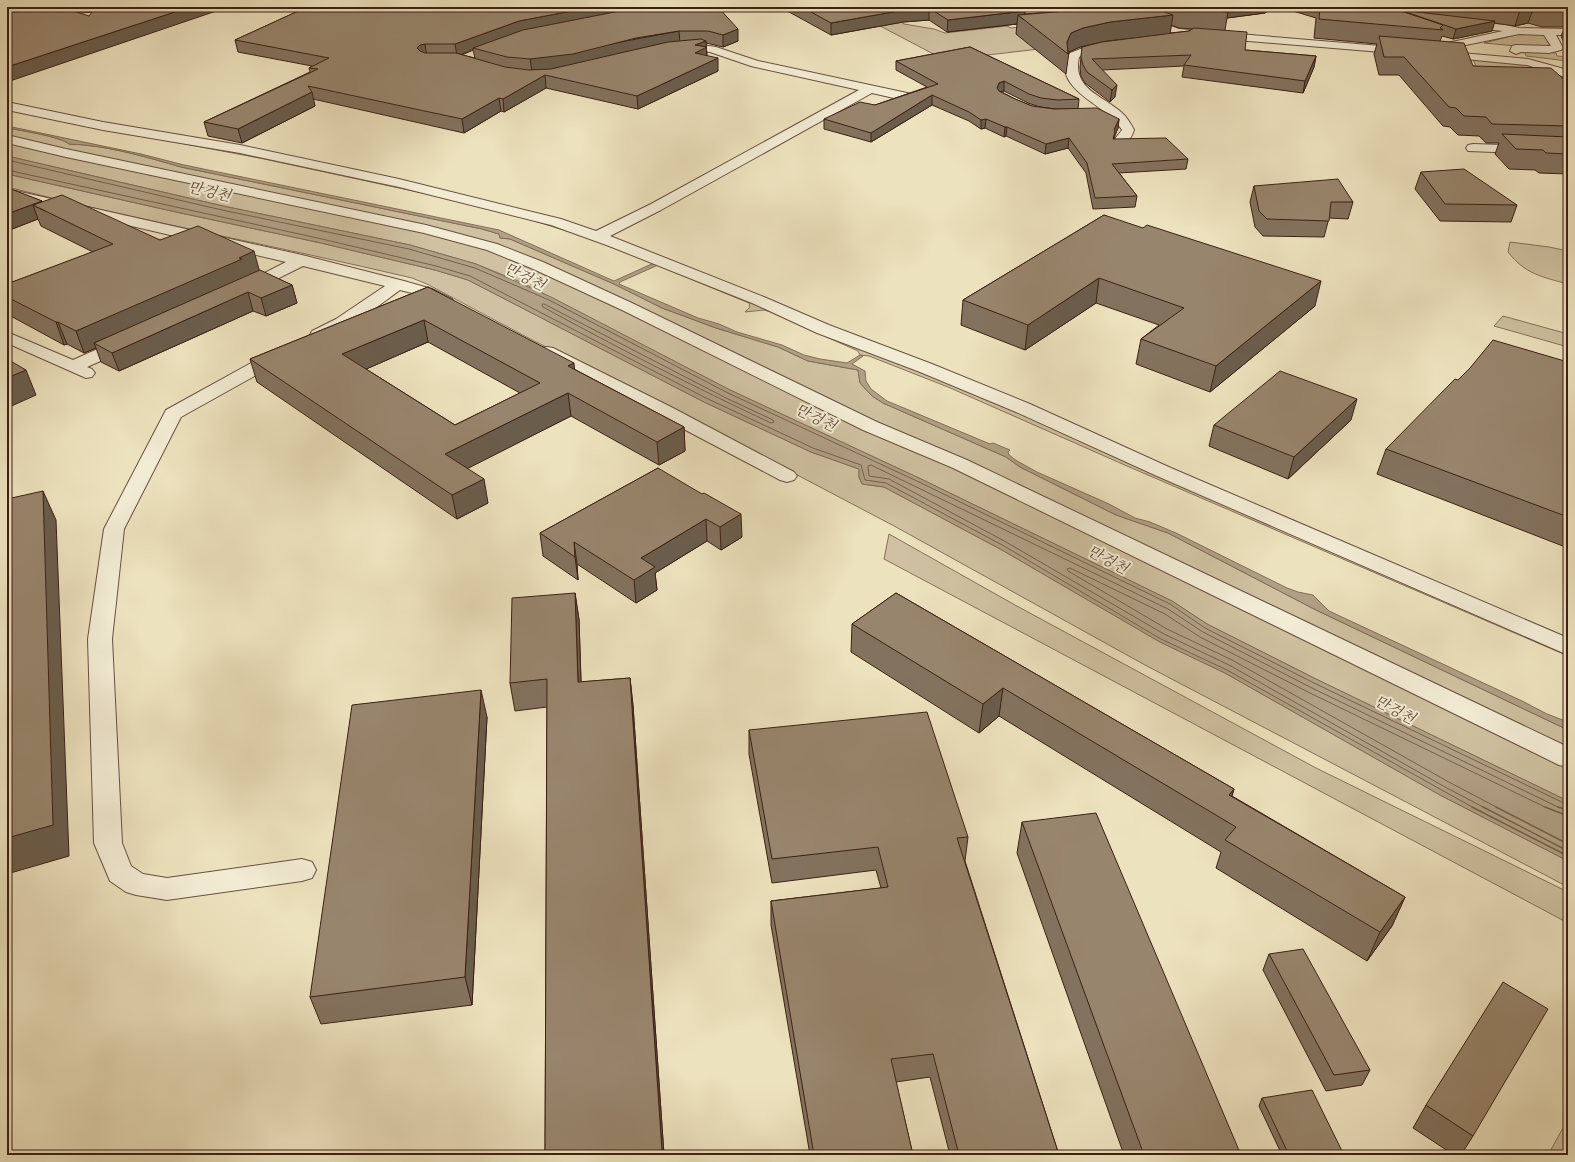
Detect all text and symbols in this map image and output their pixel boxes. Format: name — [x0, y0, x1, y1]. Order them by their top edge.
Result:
water label: 만겅천 — [185, 178, 234, 208]
water label: 만겅천 — [500, 259, 549, 298]
water label: 만겅천 — [791, 400, 840, 439]
water label: 만겅천 — [1083, 542, 1132, 581]
water label: 만겅천 — [1370, 692, 1419, 731]

